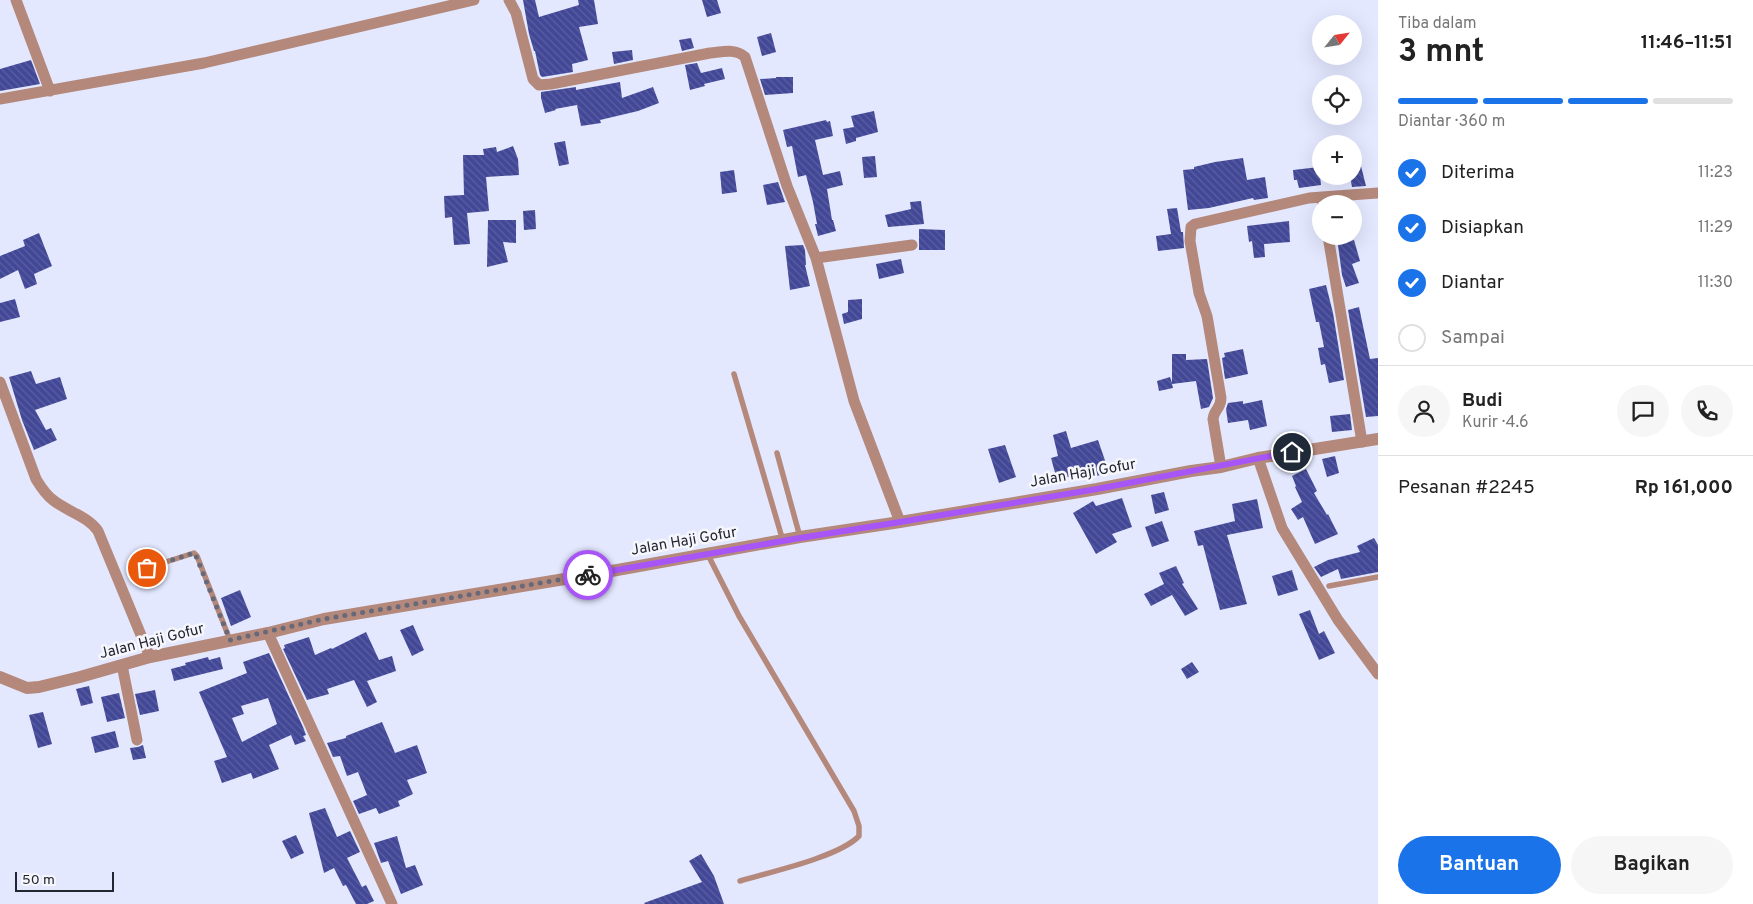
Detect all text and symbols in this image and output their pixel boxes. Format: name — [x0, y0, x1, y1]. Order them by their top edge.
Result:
text: Tiba dalam — [1398, 14, 1477, 34]
north arrow — [1312, 15, 1362, 65]
map controls — [1312, 15, 1362, 245]
text: 11:46–11:51 — [1641, 31, 1733, 55]
text: 3 mnt — [1398, 33, 1484, 73]
button: locate — [1312, 75, 1362, 125]
text: Diantar · 360 m — [1398, 112, 1505, 132]
button: + — [1312, 135, 1362, 185]
icon: check — [1398, 159, 1426, 187]
text: Diterima — [1441, 161, 1515, 185]
text: 11:23 — [1698, 163, 1733, 183]
button: − — [1312, 195, 1362, 245]
icon: check — [1398, 214, 1426, 242]
text: Disiapkan — [1441, 216, 1524, 240]
text: 11:29 — [1698, 218, 1733, 238]
icon: check — [1398, 269, 1426, 297]
text: Diantar — [1441, 271, 1504, 295]
text: 11:30 — [1698, 273, 1733, 293]
text: Sampai — [1441, 326, 1505, 350]
button: person — [1398, 385, 1450, 437]
button: chat — [1617, 385, 1669, 437]
button: phone — [1681, 385, 1733, 437]
text: Budi — [1462, 389, 1503, 413]
text: Kurir · 4.6 — [1462, 413, 1529, 433]
pin — [1271, 431, 1313, 473]
icon: home — [1278, 438, 1306, 466]
street label: Jalan Haji Gofur — [1029, 455, 1138, 493]
text: Pesanan #2245 — [1398, 476, 1535, 500]
text: Rp 161,000 — [1635, 476, 1733, 500]
street label: Jalan Haji Gofur — [630, 523, 739, 561]
pin — [126, 547, 168, 589]
courier — [563, 550, 613, 600]
icon: bag — [133, 554, 161, 582]
icon: bike — [574, 561, 602, 589]
street label: Jalan Haji Gofur — [98, 620, 206, 664]
button: Bantuan — [1398, 836, 1561, 894]
button: Bagikan — [1571, 836, 1733, 894]
scale bar — [15, 869, 114, 892]
text: 50 m — [22, 872, 55, 889]

